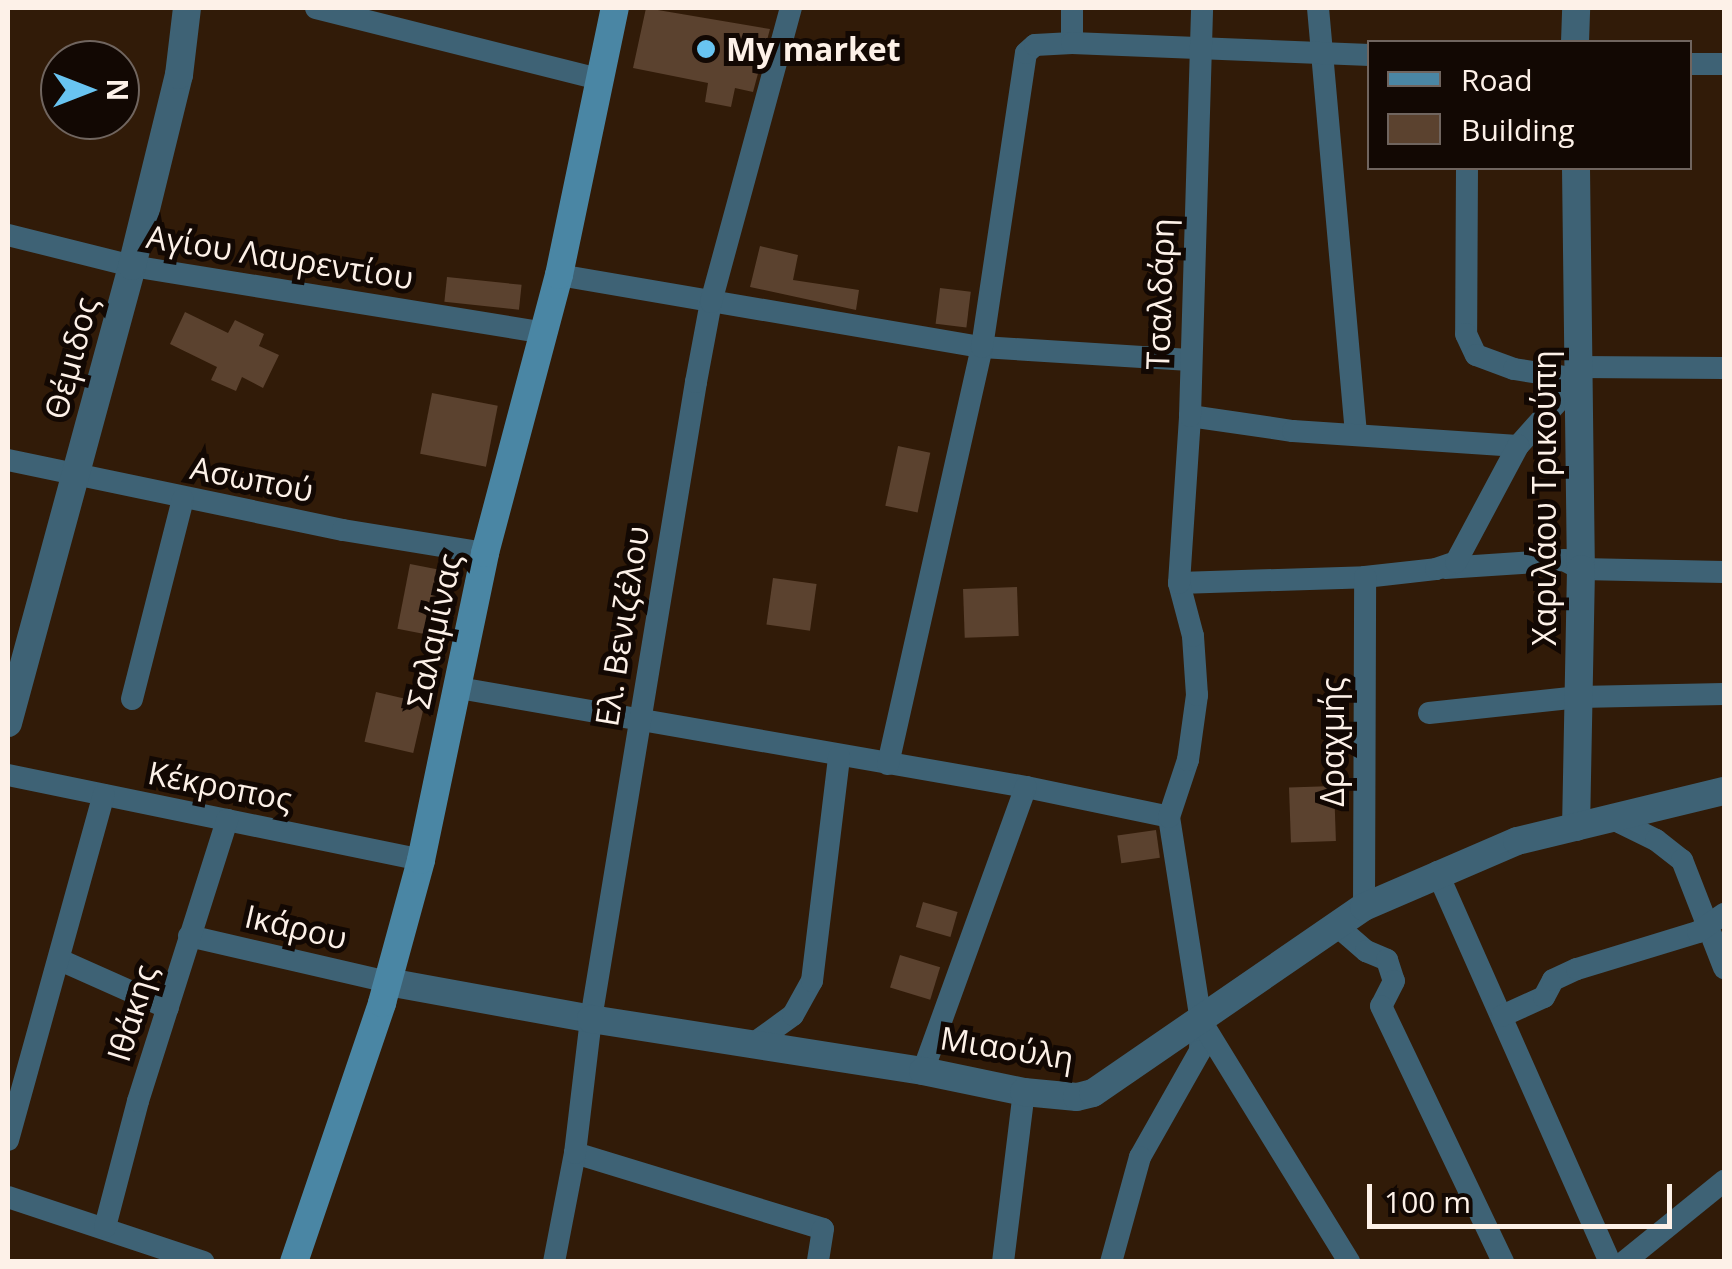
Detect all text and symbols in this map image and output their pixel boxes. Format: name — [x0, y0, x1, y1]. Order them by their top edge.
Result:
place label: My market — [726, 30, 901, 68]
marker: My market — [695, 38, 717, 60]
north arrow — [40, 40, 140, 140]
legend — [1367, 40, 1692, 170]
text: Road — [1461, 59, 1533, 100]
text: N — [99, 79, 137, 101]
text: Building — [1461, 109, 1575, 150]
street label: Αγίου Λαυρεντίου — [144, 217, 416, 297]
street label: Τσαλδάρη — [1138, 218, 1182, 370]
street label: Θέμιδος — [36, 293, 106, 423]
street label: Χαριλάου Τρικούπη — [1525, 350, 1563, 646]
street label: Ασωπού — [187, 448, 317, 510]
street label: Ελ. Βενιζέλου — [587, 523, 657, 729]
street label: Σαλαμίνας — [399, 550, 469, 712]
street label: Δραχμής — [1313, 677, 1351, 807]
street label: Κέκροπος — [145, 753, 295, 819]
street label: Ικάρου — [241, 897, 351, 957]
street label: Ιθάκης — [99, 960, 165, 1066]
street label: Μιαούλη — [937, 1019, 1077, 1077]
scale bar — [1372, 1164, 1677, 1226]
text: 100 m — [1384, 1181, 1471, 1222]

